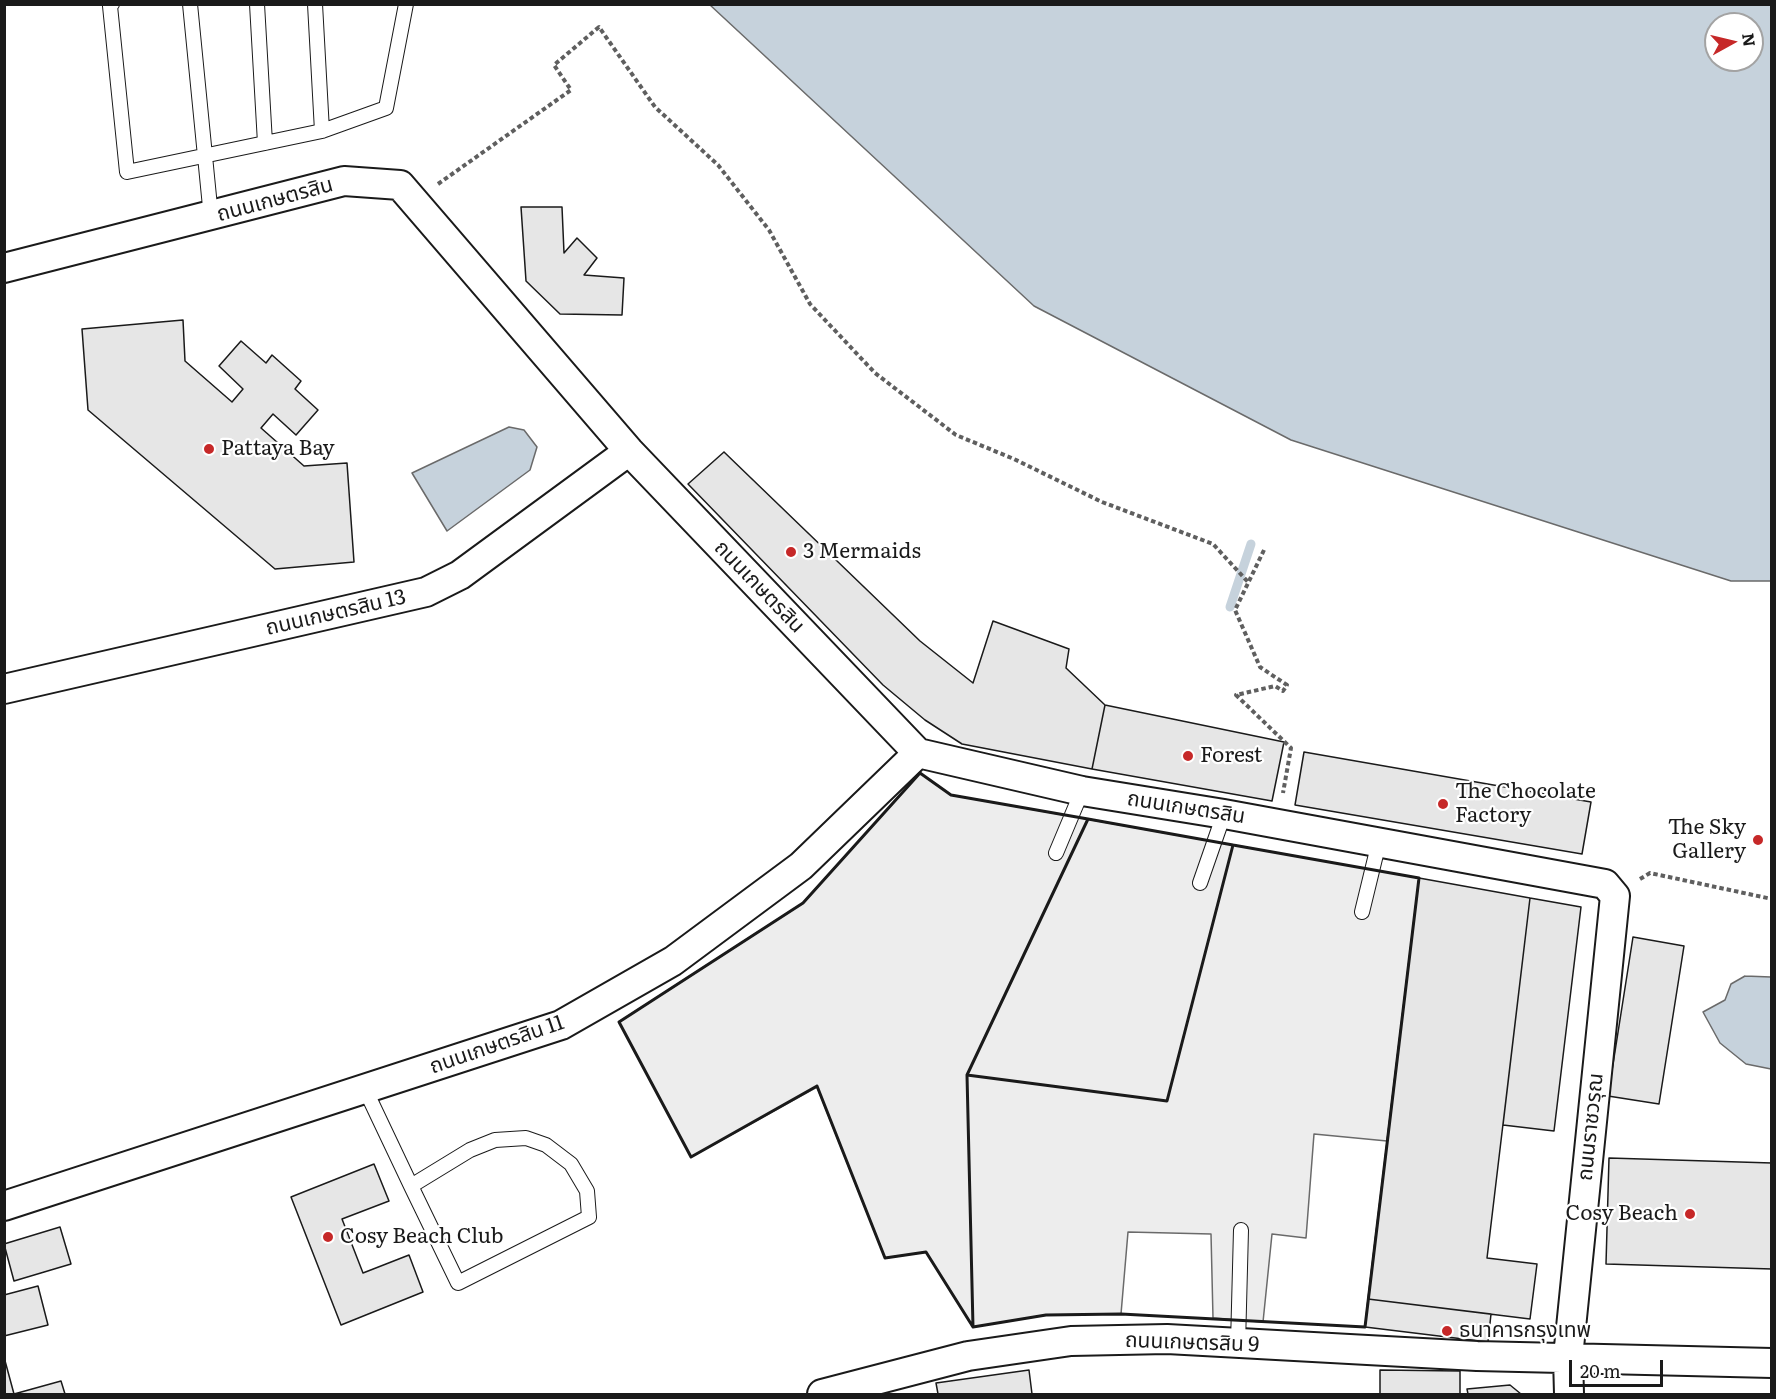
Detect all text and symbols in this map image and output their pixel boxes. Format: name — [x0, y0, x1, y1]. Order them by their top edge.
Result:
north arrow — [1704, 12, 1764, 72]
text: N — [1737, 31, 1763, 48]
street label: ถนนเกษตรสิน — [214, 172, 336, 228]
place label: Pattaya Bay — [221, 436, 335, 462]
marker: Pattaya Bay — [202, 442, 216, 456]
street label: ถนนเกษตรสิน — [709, 535, 809, 639]
place label: 3 Mermaids — [803, 539, 921, 565]
marker: 3 Mermaids — [784, 545, 798, 559]
street label: ถนนเกษตรสิน 13 — [263, 585, 409, 641]
place label: Forest — [1200, 743, 1262, 769]
marker: Forest — [1181, 749, 1195, 763]
place label: The Chocolate Factory — [1455, 779, 1596, 829]
street label: ถนนเกษตรสิน — [1125, 786, 1247, 830]
marker: The Chocolate Factory — [1436, 797, 1450, 811]
place label: The Sky Gallery — [1668, 815, 1746, 865]
marker: The Sky Gallery — [1751, 833, 1765, 847]
street label: ถนนเกษตรสิน 11 — [427, 1010, 567, 1080]
street label: ถนนราชวรุณ — [1573, 1072, 1609, 1182]
place label: Cosy Beach — [1566, 1201, 1678, 1227]
marker: Cosy Beach — [1683, 1207, 1697, 1221]
place label: Cosy Beach Club — [340, 1224, 503, 1250]
marker: Cosy Beach Club — [321, 1230, 335, 1244]
place label: ธนาคารกรุงเทพ — [1459, 1318, 1591, 1344]
marker: ธนาคารกรุงเทพ — [1440, 1324, 1454, 1338]
street label: ถนนเกษตรสิน 9 — [1124, 1328, 1260, 1358]
scale bar — [1572, 1348, 1666, 1386]
text: 20 m — [1580, 1357, 1621, 1384]

